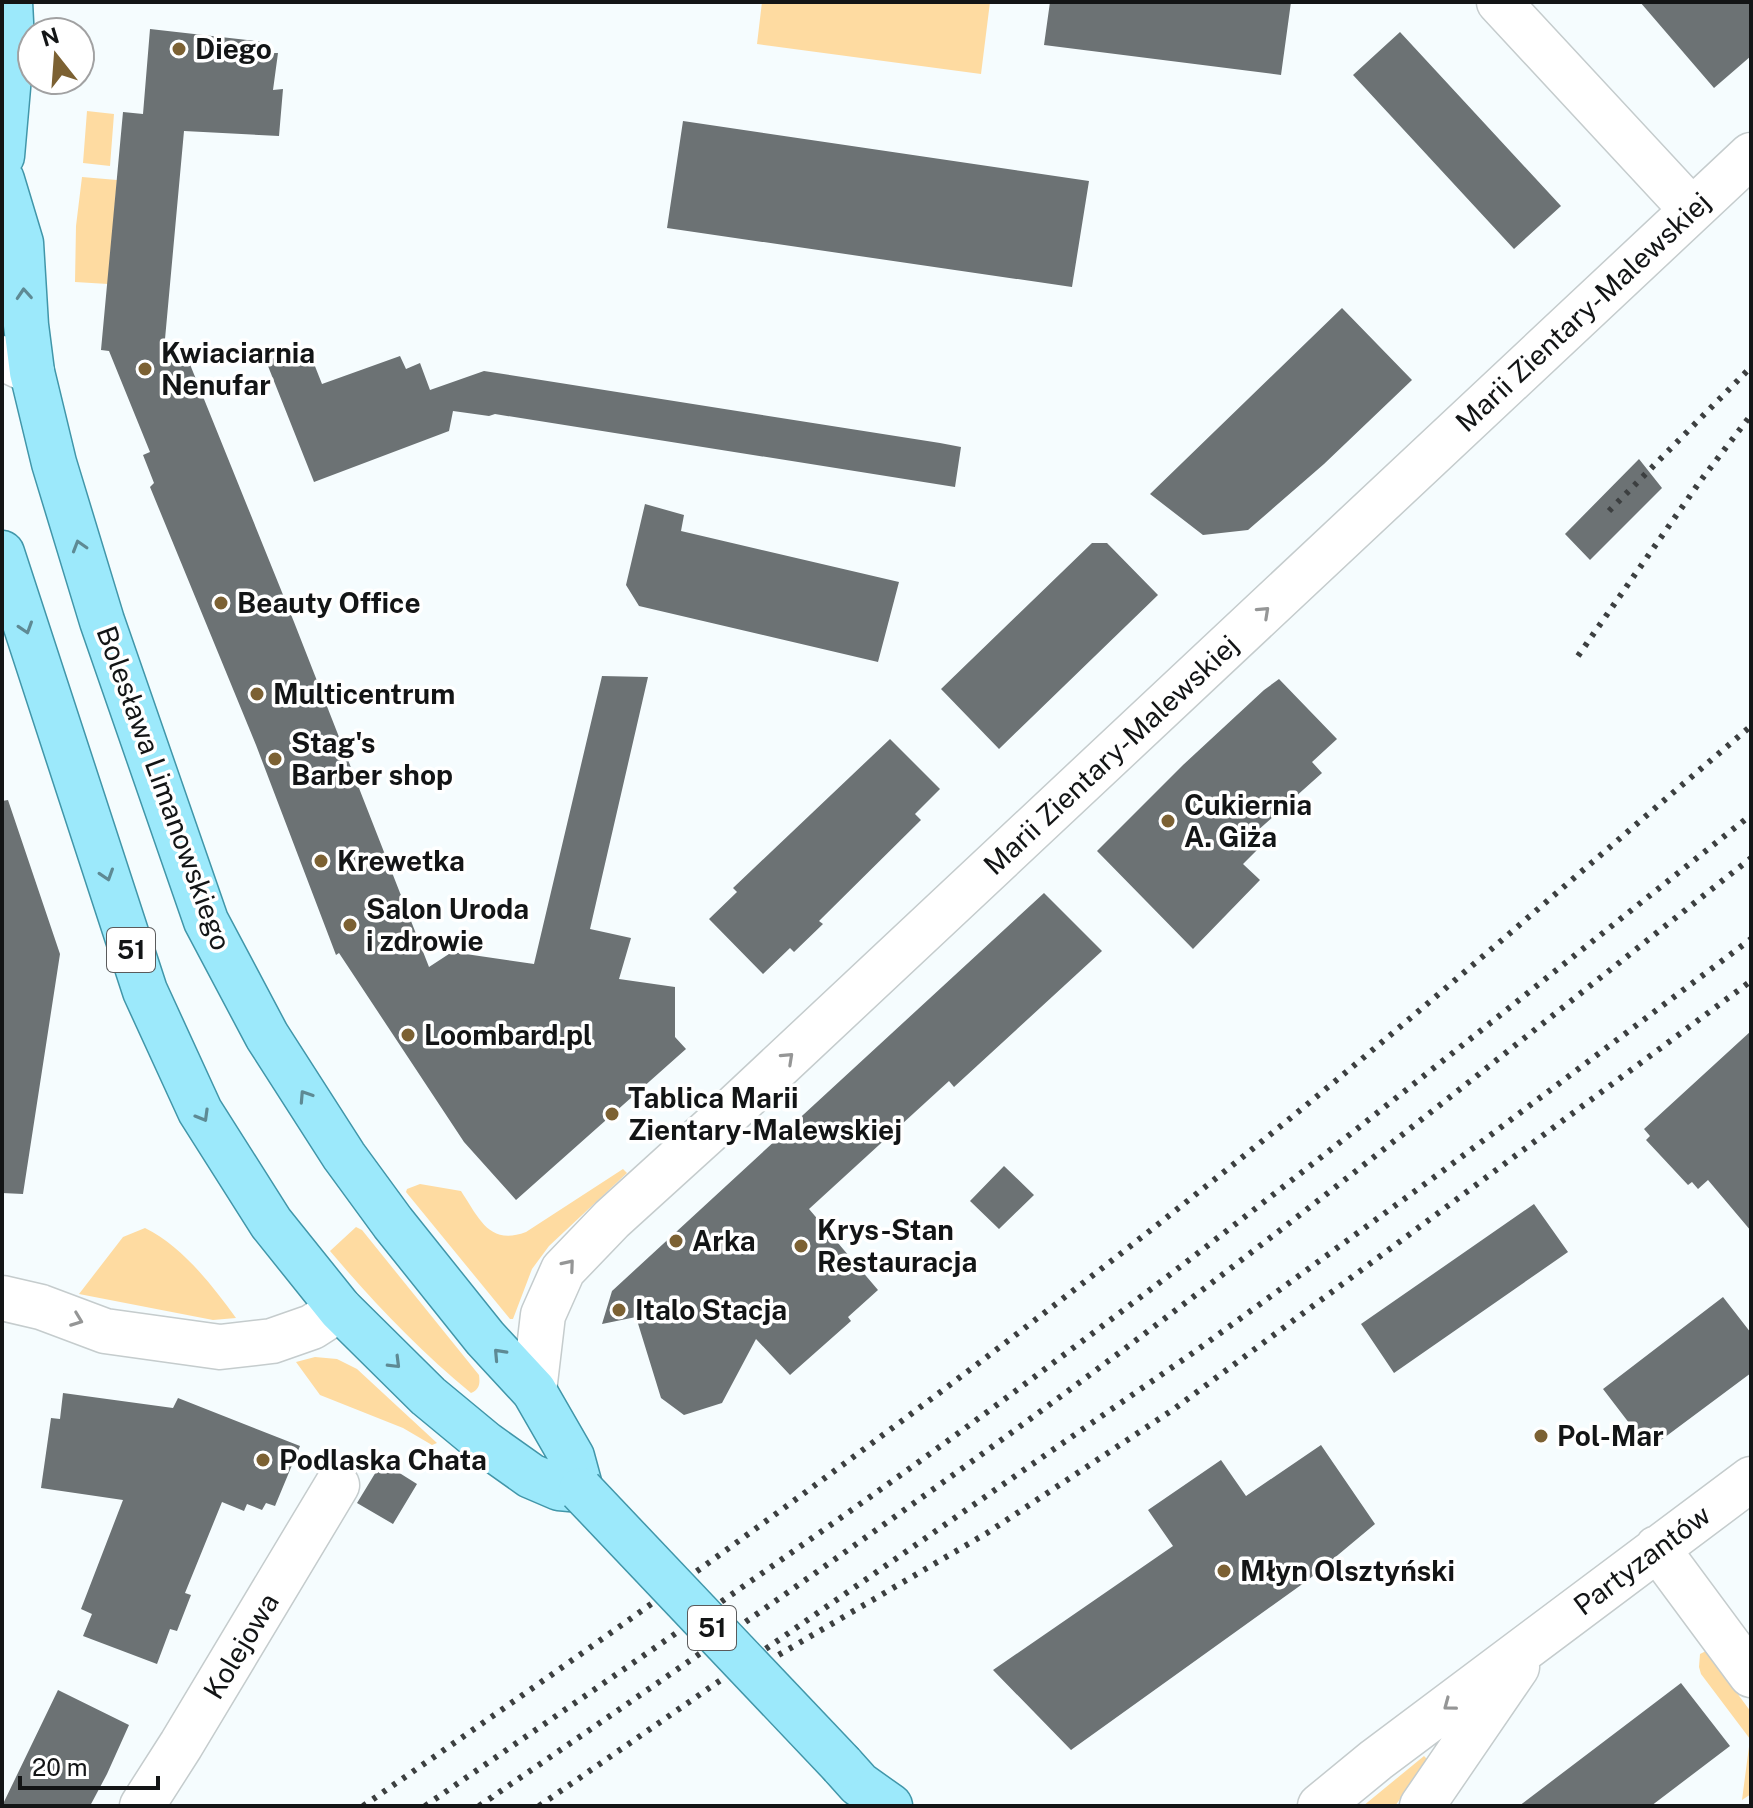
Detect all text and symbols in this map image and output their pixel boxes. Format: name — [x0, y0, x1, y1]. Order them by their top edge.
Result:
north arrow — [16, 16, 96, 96]
text: N — [38, 22, 62, 52]
place label: Diego — [195, 32, 272, 65]
marker: Diego — [170, 40, 188, 58]
street label: Marii Zientary-Malewskiej — [1449, 185, 1717, 438]
one-way arrow — [15, 287, 32, 300]
place label: Kwiaciarnia Nenufar — [161, 336, 315, 401]
marker: Kwiaciarnia Nenufar — [136, 360, 154, 378]
one-way arrow — [73, 540, 89, 554]
place label: Beauty Office — [237, 586, 421, 619]
marker: Beauty Office — [212, 594, 230, 612]
one-way arrow — [1254, 607, 1269, 621]
one-way arrow — [17, 620, 33, 634]
street label: Bolesława Limanowskiego — [90, 621, 239, 954]
street label: Marii Zientary-Malewskiej — [977, 628, 1245, 881]
place label: Multicentrum — [273, 677, 455, 710]
marker: Multicentrum — [248, 685, 266, 703]
place label: Stag's Barber shop — [291, 726, 453, 791]
marker: Stag's Barber shop — [266, 750, 284, 768]
place label: Cukiernia A. Giża — [1184, 788, 1312, 853]
marker: Cukiernia A. Giża — [1159, 812, 1177, 830]
place label: Krewetka — [337, 844, 465, 877]
marker: Krewetka — [312, 852, 330, 870]
one-way arrow — [97, 867, 113, 881]
place label: Salon Uroda i zdrowie — [366, 892, 529, 957]
marker: Salon Uroda i zdrowie — [341, 916, 359, 934]
road number: 51 — [107, 928, 155, 972]
place label: Loombard.pl — [424, 1018, 592, 1051]
marker: Loombard.pl — [399, 1026, 417, 1044]
one-way arrow — [779, 1052, 793, 1067]
place label: Tablica Marii Zientary-Malewskiej — [628, 1081, 902, 1146]
one-way arrow — [300, 1090, 315, 1105]
marker: Tablica Marii Zientary-Malewskiej — [603, 1105, 621, 1123]
one-way arrow — [193, 1107, 209, 1121]
place label: Krys-Stan Restauracja — [817, 1213, 977, 1278]
place label: Arka — [692, 1224, 756, 1257]
marker: Arka — [667, 1232, 685, 1250]
marker: Krys-Stan Restauracja — [792, 1237, 810, 1255]
one-way arrow — [559, 1259, 574, 1274]
place label: Italo Stacja — [635, 1293, 787, 1326]
marker: Italo Stacja — [610, 1301, 628, 1319]
one-way arrow — [69, 1310, 83, 1327]
one-way arrow — [494, 1348, 508, 1363]
one-way arrow — [386, 1354, 401, 1369]
place label: Pol-Mar — [1557, 1419, 1664, 1452]
marker: Pol-Mar — [1532, 1427, 1550, 1445]
place label: Podlaska Chata — [279, 1443, 487, 1476]
marker: Podlaska Chata — [254, 1451, 272, 1469]
street label: Partyzantów — [1567, 1498, 1716, 1622]
place label: Młyn Olsztyński — [1240, 1554, 1455, 1587]
marker: Młyn Olsztyński — [1215, 1562, 1233, 1580]
street label: Kolejowa — [196, 1587, 285, 1705]
road number: 51 — [688, 1606, 736, 1650]
one-way arrow — [1443, 1696, 1458, 1710]
scale bar — [20, 1740, 158, 1790]
text: 20 m — [32, 1753, 88, 1781]

